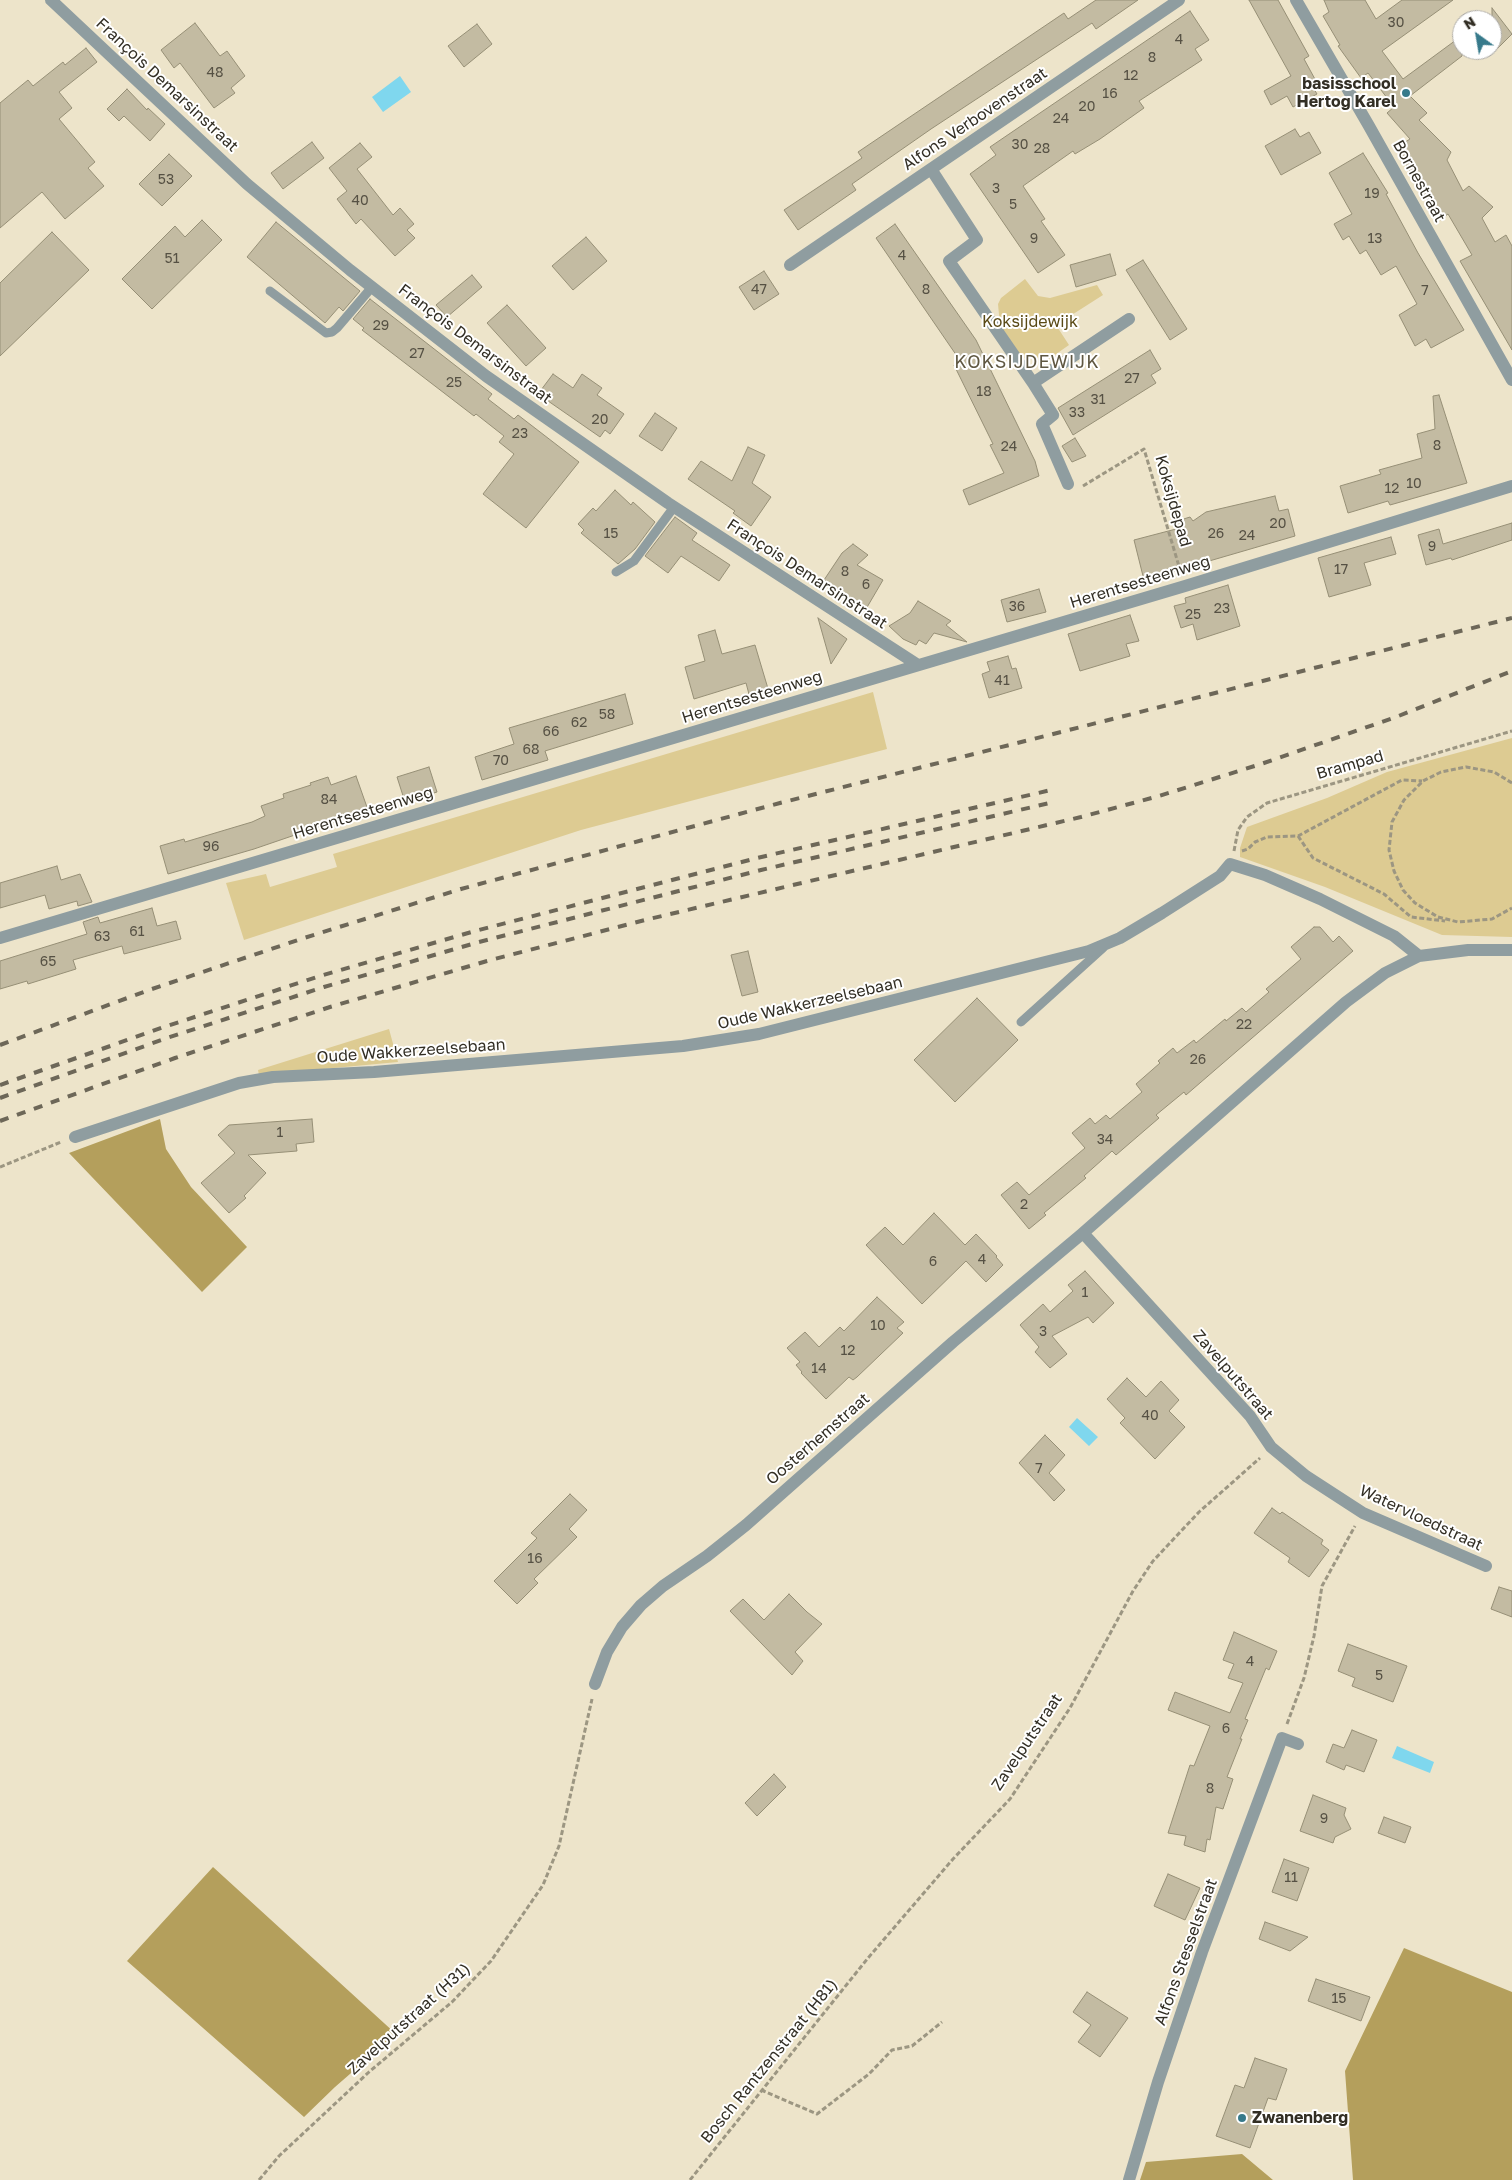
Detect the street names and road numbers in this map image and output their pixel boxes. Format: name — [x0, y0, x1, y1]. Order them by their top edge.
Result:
street label: François Demarsinstraat — [92, 14, 242, 156]
street label: Alfons Verbovenstraat — [899, 63, 1051, 175]
street label: Bornestraat — [1389, 137, 1449, 225]
street label: François Demarsinstraat — [394, 280, 556, 408]
street label: Koksijdepad — [1151, 453, 1195, 549]
street label: François Demarsinstraat — [723, 515, 891, 633]
street label: Herentsesteenweg — [1068, 552, 1212, 612]
street label: Herentsesteenweg — [680, 667, 824, 727]
street label: Brampad — [1314, 746, 1386, 784]
street label: Herentsesteenweg — [291, 783, 435, 843]
street label: Oude Wakkerzeelsebaan — [716, 972, 904, 1034]
street label: Oude Wakkerzeelsebaan — [316, 1035, 506, 1067]
street label: Zavelputstraat — [1189, 1326, 1277, 1424]
street label: Oosterhemstraat — [762, 1389, 874, 1489]
street label: Watervloedstraat — [1356, 1481, 1486, 1555]
street label: Zavelputstraat — [988, 1690, 1066, 1794]
street label: Alfons Stesselstraat — [1150, 1876, 1222, 2028]
street label: Zavelputstraat (H31) — [344, 1959, 474, 2079]
street label: Bosch Rantzenstraat (H81) — [697, 1975, 841, 2147]

